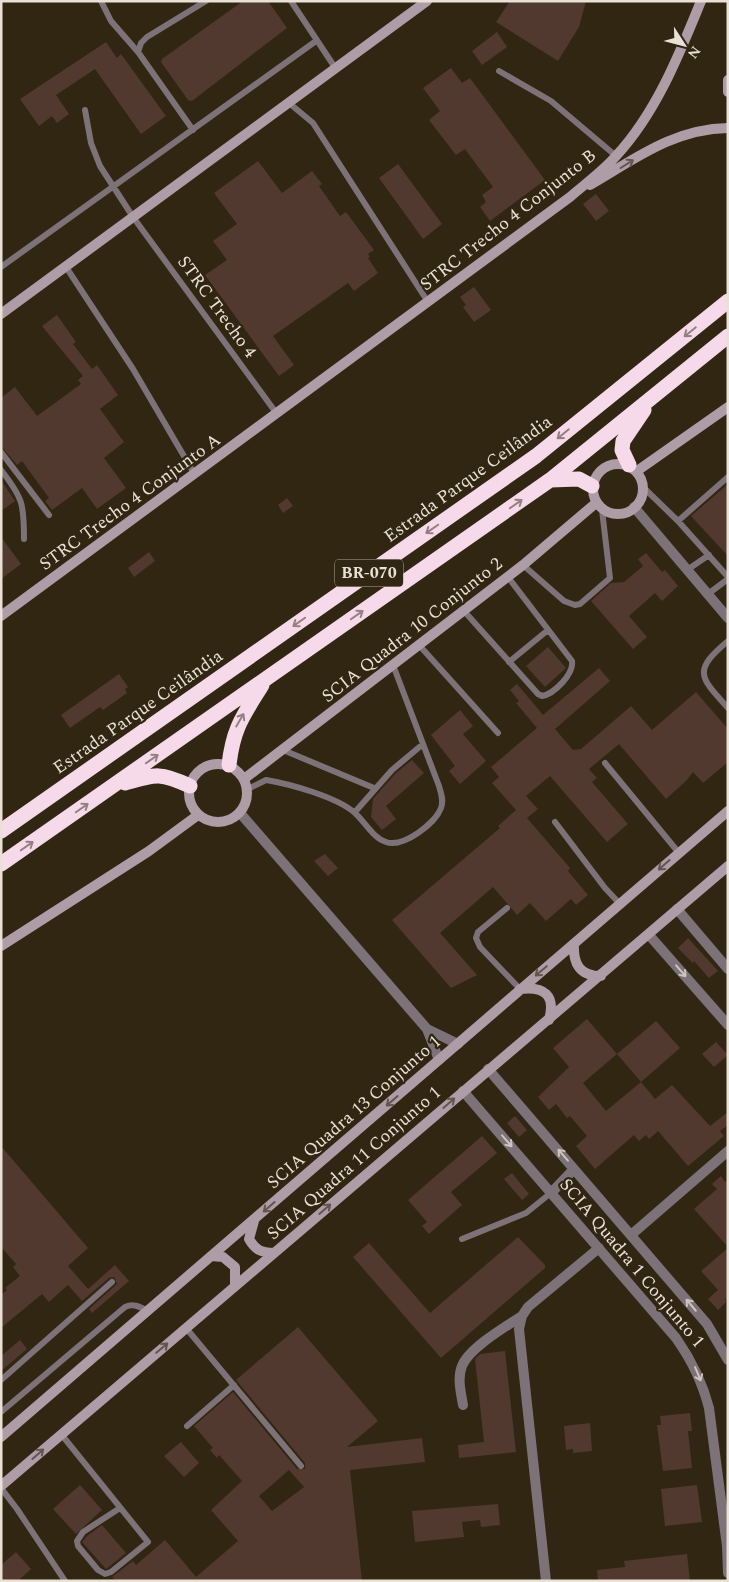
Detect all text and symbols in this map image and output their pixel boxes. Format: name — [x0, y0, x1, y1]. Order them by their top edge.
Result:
north arrow — [659, 20, 709, 70]
text: N — [682, 42, 706, 63]
street label: STRC Trecho 4 Conjunto B — [414, 142, 602, 298]
one-way arrow — [619, 158, 633, 168]
street label: STRC Trecho 4 — [171, 250, 263, 364]
one-way arrow — [684, 326, 697, 337]
street label: Estrada Parque Ceilândia — [378, 409, 558, 549]
street label: STRC Trecho 4 Conjunto A — [34, 427, 226, 577]
one-way arrow — [557, 428, 570, 439]
one-way arrow — [509, 499, 523, 509]
one-way arrow — [425, 524, 439, 534]
street label: SCIA Quadra 10 Conjunto 2 — [316, 551, 508, 709]
road number: BR-070 — [335, 560, 403, 586]
one-way arrow — [349, 610, 363, 620]
one-way arrow — [292, 617, 306, 627]
street label: Estrada Parque Ceilândia — [47, 643, 229, 781]
one-way arrow — [236, 714, 246, 728]
one-way arrow — [145, 754, 159, 764]
one-way arrow — [75, 803, 89, 813]
one-way arrow — [20, 841, 34, 851]
one-way arrow — [658, 860, 671, 871]
one-way arrow — [675, 965, 687, 978]
one-way arrow — [535, 966, 548, 977]
street label: SCIA Quadra 13 Conjunto 1 — [261, 1029, 447, 1195]
street label: SCIA Quadra 11 Conjunto 1 — [261, 1080, 447, 1246]
one-way arrow — [386, 1095, 399, 1106]
one-way arrow — [442, 1097, 455, 1109]
one-way arrow — [501, 1134, 512, 1147]
one-way arrow — [557, 1149, 568, 1162]
street label: SCIA Quadra 1 Conjunto 1 — [553, 1172, 711, 1354]
one-way arrow — [262, 1201, 275, 1212]
one-way arrow — [319, 1203, 332, 1215]
one-way arrow — [685, 1299, 696, 1312]
one-way arrow — [155, 1343, 168, 1354]
one-way arrow — [694, 1366, 704, 1381]
one-way arrow — [32, 1448, 45, 1460]

